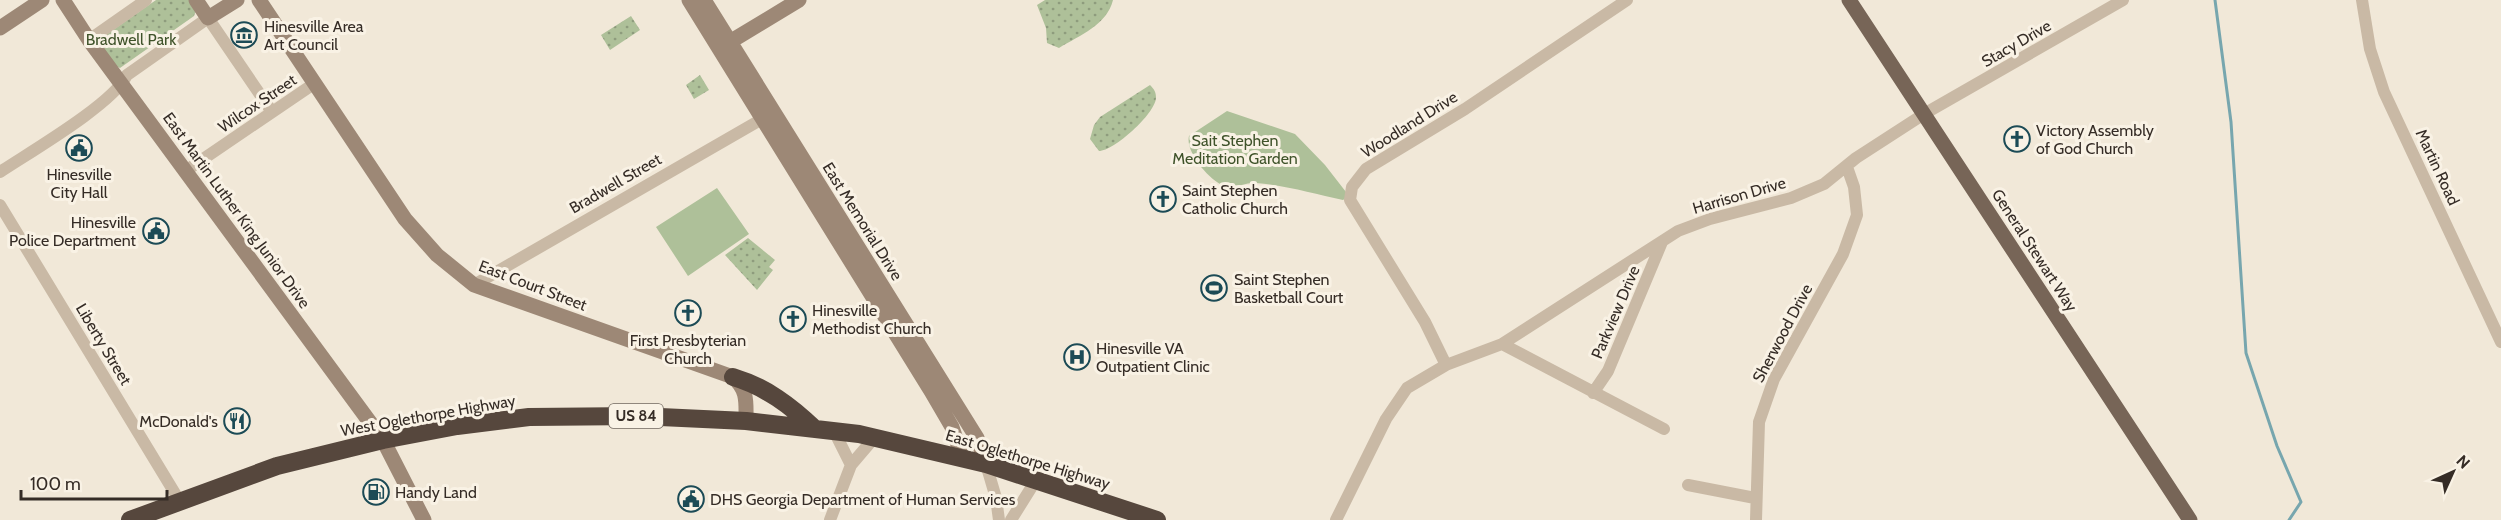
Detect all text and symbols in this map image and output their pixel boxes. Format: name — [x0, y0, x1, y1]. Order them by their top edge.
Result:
street label: Stacy Drive — [1978, 16, 2054, 71]
place label: Hinesville Area Art Council — [264, 17, 364, 54]
museum icon: Hinesville Area Art Council — [229, 20, 259, 50]
park label: Bradwell Park — [86, 30, 177, 49]
street label: Wilcox Street — [215, 70, 300, 136]
street label: Woodland Drive — [1358, 87, 1461, 162]
street label: East Martin Luther King Junior Drive — [159, 109, 314, 312]
place label: Victory Assembly of God Church — [2036, 121, 2154, 158]
church icon: Victory Assembly of God Church — [2002, 124, 2032, 154]
street label: Martin Road — [2412, 126, 2463, 208]
park label: Sait Stephen Meditation Garden — [1172, 131, 1298, 168]
public building icon: Hinesville City Hall — [64, 133, 94, 163]
street label: Bradwell Street — [566, 149, 665, 217]
street label: East Memorial Drive — [819, 159, 907, 284]
place label: Hinesville City Hall — [46, 165, 112, 202]
street label: Harrison Drive — [1690, 173, 1788, 218]
place label: Saint Stephen Catholic Church — [1182, 181, 1288, 218]
church icon: Saint Stephen Catholic Church — [1148, 184, 1178, 214]
street label: General Stewart Way — [1988, 186, 2081, 315]
place label: Hinesville Police Department — [9, 213, 137, 250]
public building icon: Hinesville Police Department — [141, 216, 171, 246]
street label: East Court Street — [476, 256, 590, 315]
street label: Parkview Drive — [1587, 263, 1644, 362]
place label: Saint Stephen Basketball Court — [1234, 270, 1344, 307]
sports icon: Saint Stephen Basketball Court — [1199, 273, 1229, 303]
street label: Sherwood Drive — [1749, 281, 1816, 386]
church icon: First Presbyterian Church — [673, 298, 703, 328]
street label: Liberty Street — [72, 300, 136, 389]
place label: Hinesville Methodist Church — [812, 301, 931, 338]
church icon: Hinesville Methodist Church — [778, 304, 808, 334]
place label: First Presbyterian Church — [630, 331, 746, 368]
place label: Hinesville VA Outpatient Clinic — [1096, 339, 1210, 376]
hospital icon: Hinesville VA Outpatient Clinic — [1062, 342, 1092, 372]
street label: West Oglethorpe Highway — [339, 391, 517, 440]
road number: US 84 — [609, 404, 663, 428]
restaurant icon: McDonald's — [222, 406, 252, 436]
place label: McDonald's — [139, 412, 218, 431]
street label: East Oglethorpe Highway — [943, 425, 1112, 494]
north arrow — [2423, 442, 2483, 502]
text: N — [2453, 451, 2474, 472]
scale bar — [21, 463, 166, 501]
text: 100 m — [30, 473, 81, 495]
fuel station icon: Handy Land — [361, 477, 391, 507]
place label: Handy Land — [395, 483, 477, 502]
public building icon: DHS Georgia Department of Human Services — [676, 484, 706, 514]
place label: DHS Georgia Department of Human Services — [710, 490, 1016, 509]

